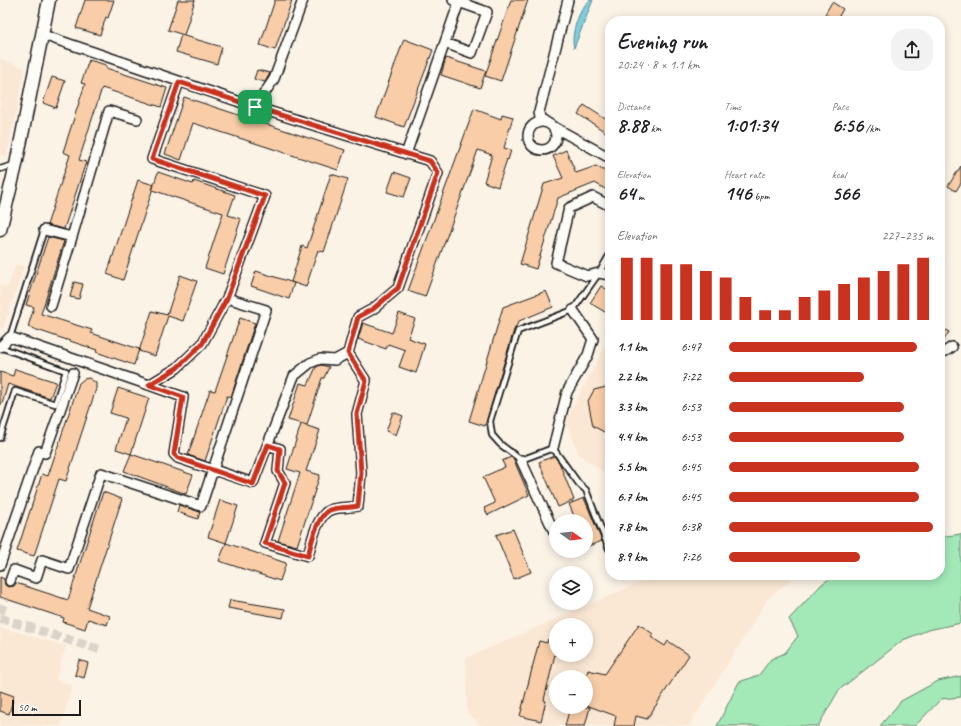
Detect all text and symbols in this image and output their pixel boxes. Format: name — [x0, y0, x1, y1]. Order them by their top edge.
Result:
text: Evening run — [617, 28, 707, 56]
button: share — [891, 29, 933, 71]
text: 20:24 · 8 × 1.1 km — [617, 57, 700, 73]
pin — [238, 90, 272, 124]
icon: arrive — [244, 96, 266, 118]
text: Distance — [617, 99, 650, 113]
text: Time — [724, 99, 741, 113]
text: Pace — [832, 99, 849, 113]
text: 8.88 — [617, 113, 648, 138]
text: 1:01:34 — [724, 113, 777, 138]
text: 6:56 — [832, 113, 863, 138]
text: km — [648, 121, 661, 135]
text: /km — [863, 121, 880, 135]
text: Elevation — [617, 167, 651, 181]
text: Heart rate — [724, 167, 764, 181]
text: kcal — [832, 167, 846, 181]
text: 64 — [617, 181, 635, 206]
text: 146 — [724, 181, 752, 206]
text: 566 — [832, 181, 859, 206]
text: m — [635, 189, 644, 203]
text: bpm — [752, 189, 770, 203]
text: Elevation — [617, 228, 657, 244]
text: 227–235 m — [882, 228, 933, 244]
text: 1.1 km — [617, 339, 647, 355]
text: 6:47 — [681, 339, 701, 355]
text: 2.2 km — [617, 369, 647, 385]
text: 7:22 — [681, 369, 701, 385]
text: 3.3 km — [617, 399, 647, 415]
text: 6:53 — [681, 399, 701, 415]
text: 4.4 km — [617, 429, 647, 445]
text: 6:53 — [681, 429, 701, 445]
text: 5.5 km — [617, 459, 647, 475]
text: 6:45 — [681, 459, 701, 475]
text: 6.7 km — [617, 489, 647, 505]
text: 6:45 — [681, 489, 701, 505]
north arrow — [549, 514, 593, 558]
map controls — [549, 514, 593, 714]
text: 7.8 km — [617, 519, 647, 535]
text: 6:38 — [681, 519, 701, 535]
text: 8.9 km — [617, 549, 647, 565]
text: 7:26 — [681, 549, 701, 565]
button: layers — [549, 566, 593, 610]
button: + — [549, 618, 593, 662]
button: − — [549, 670, 593, 714]
scale bar — [12, 698, 81, 717]
text: 50 m — [18, 700, 37, 714]

